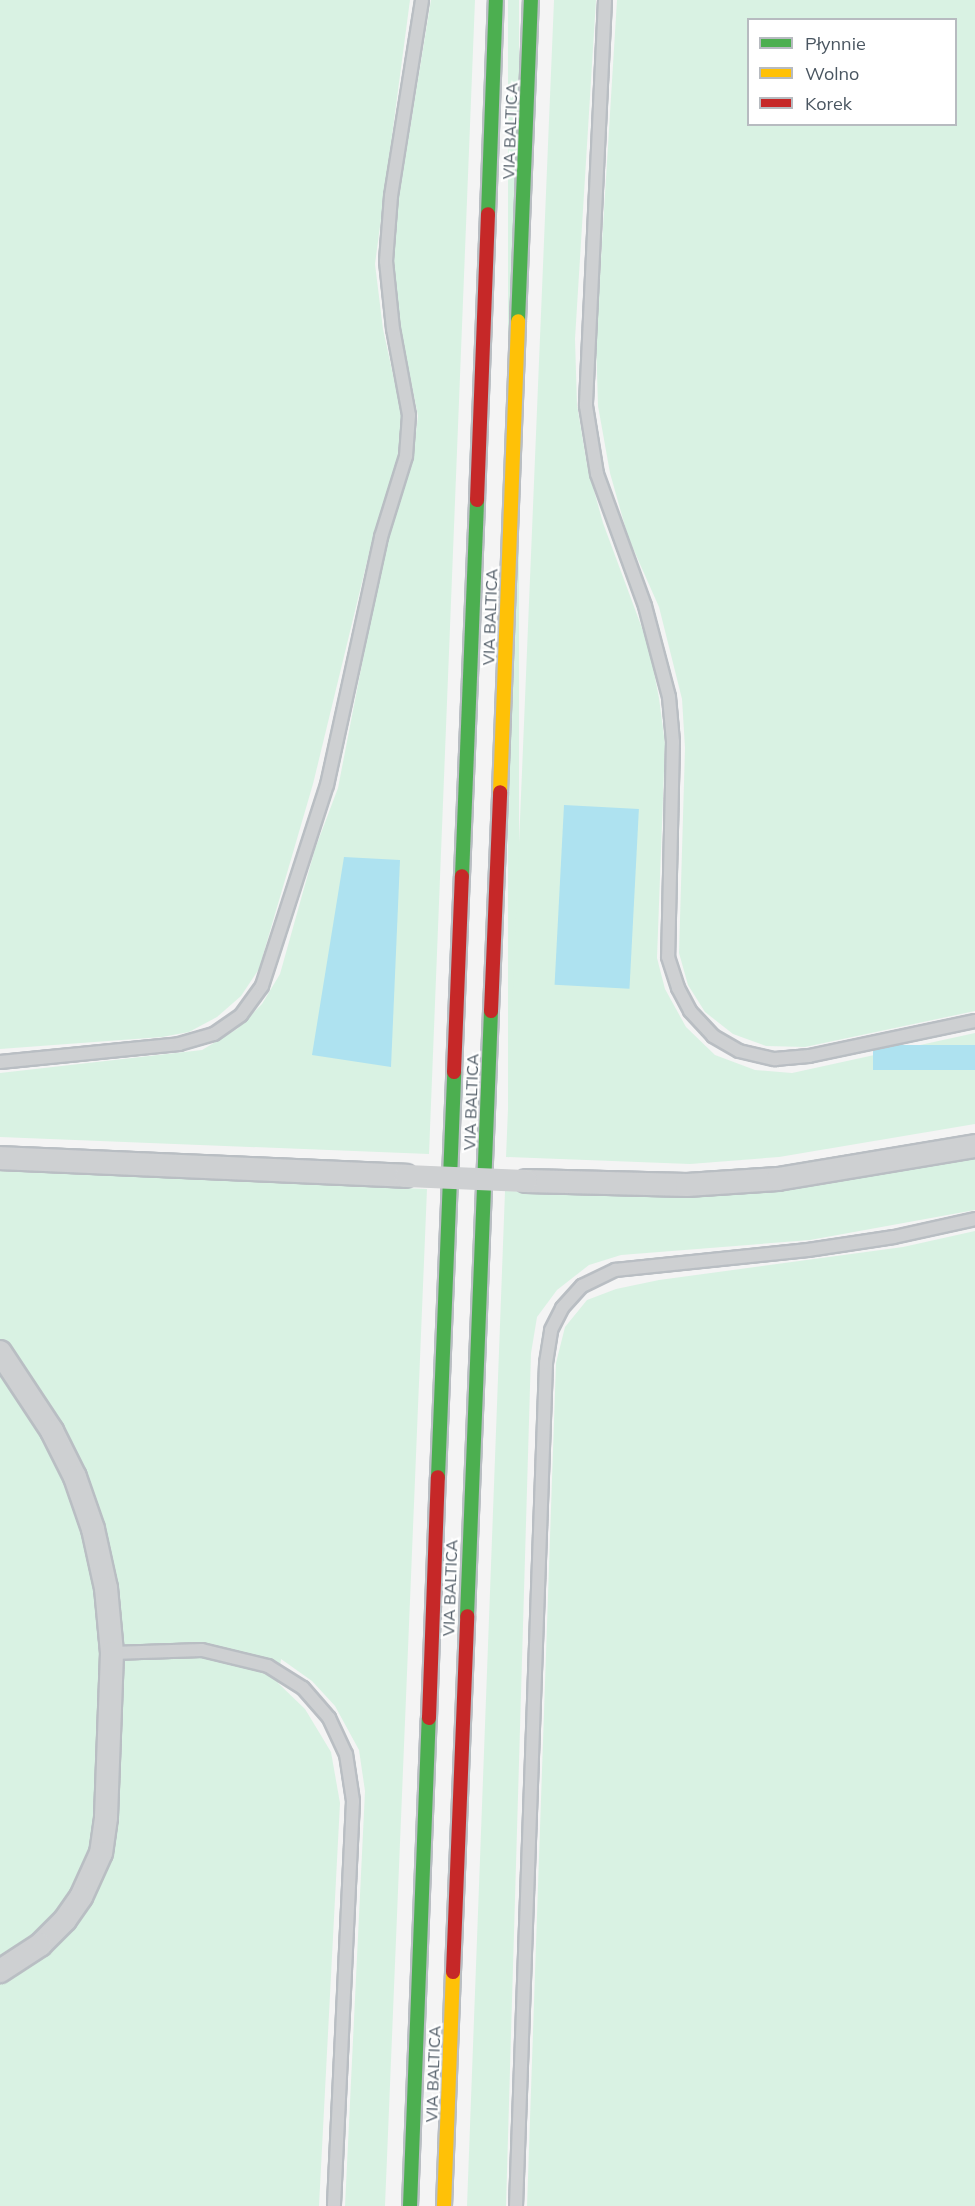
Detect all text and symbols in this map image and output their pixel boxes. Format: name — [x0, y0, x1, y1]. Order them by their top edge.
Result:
legend — [747, 18, 957, 126]
text: Płynnie — [805, 32, 866, 55]
text: Wolno — [805, 62, 859, 85]
street label: VIA BALTICA — [499, 82, 521, 180]
text: Korek — [805, 92, 852, 115]
street label: VIA BALTICA — [479, 568, 501, 666]
street label: VIA BALTICA — [460, 1053, 482, 1151]
street label: VIA BALTICA — [439, 1539, 461, 1637]
street label: VIA BALTICA — [422, 2025, 444, 2123]

